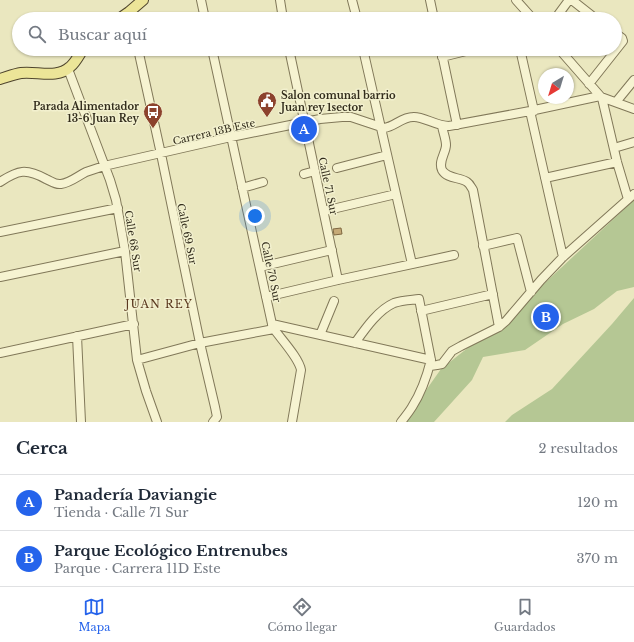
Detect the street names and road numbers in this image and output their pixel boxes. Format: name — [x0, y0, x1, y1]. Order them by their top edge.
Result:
street label: Carrera 13B Este — [171, 116, 257, 148]
street label: Calle 71 Sur — [316, 156, 341, 216]
street label: Calle 69 Sur — [174, 202, 200, 266]
street label: Calle 68 Sur — [122, 209, 144, 273]
street label: Calle 70 Sur — [258, 241, 284, 304]

